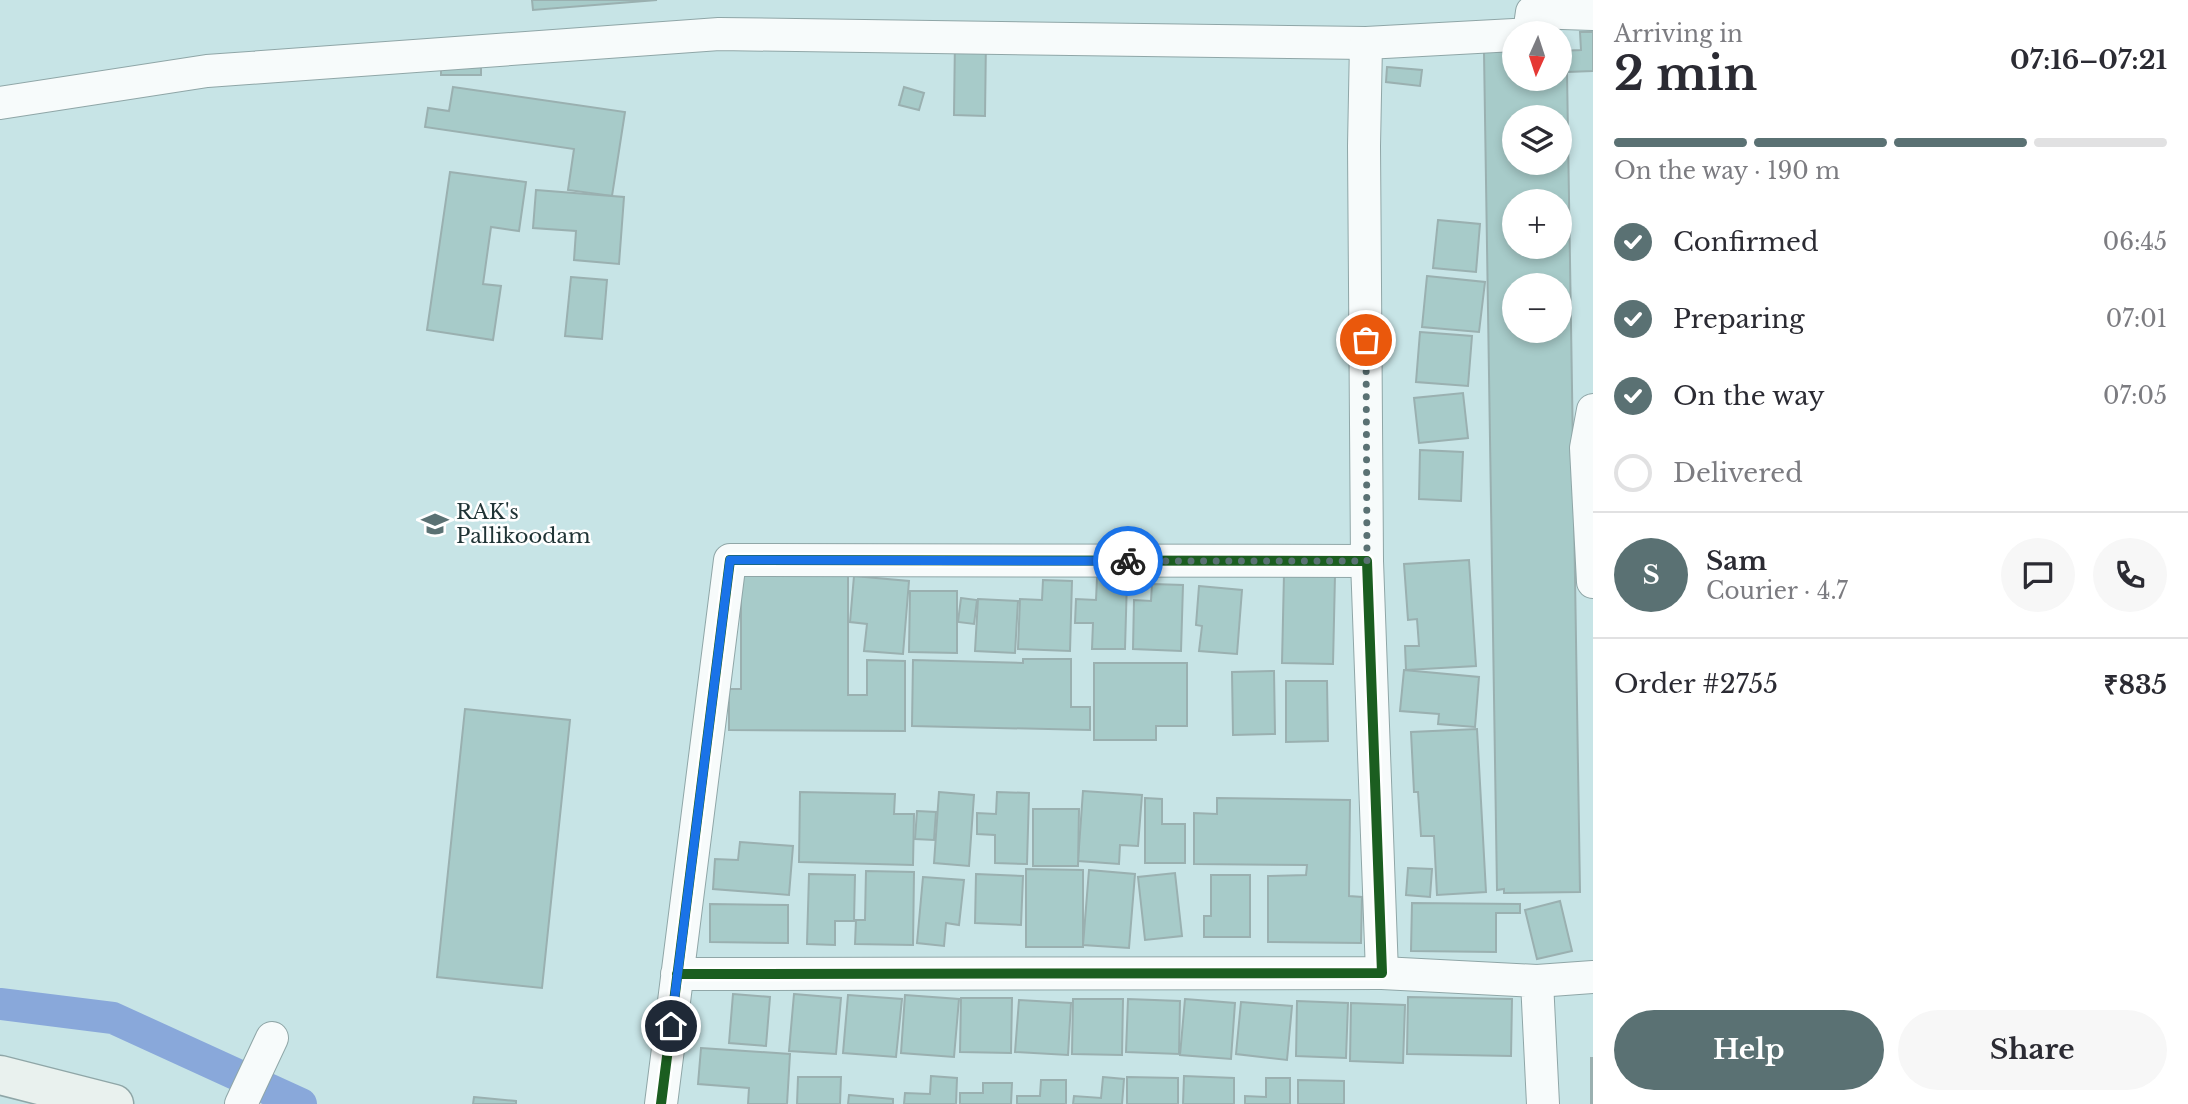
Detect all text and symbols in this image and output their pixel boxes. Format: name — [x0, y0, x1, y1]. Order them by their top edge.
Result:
text: Arriving in — [1614, 20, 1743, 48]
north arrow — [1502, 21, 1572, 91]
map controls — [1502, 21, 1572, 343]
text: 07:16–07:21 — [2010, 44, 2167, 76]
text: 2 min — [1614, 45, 1757, 102]
button: layers — [1502, 105, 1572, 175]
text: On the way · 190 m — [1614, 157, 1840, 185]
button: + — [1502, 189, 1572, 259]
icon: check — [1614, 223, 1652, 261]
text: Confirmed — [1673, 226, 1818, 258]
text: 06:45 — [2103, 228, 2167, 256]
button: − — [1502, 273, 1572, 343]
icon: check — [1614, 300, 1652, 338]
text: Preparing — [1673, 303, 1805, 335]
text: 07:01 — [2106, 305, 2167, 333]
pin — [1336, 310, 1396, 370]
icon: bag — [1347, 321, 1385, 359]
icon: check — [1614, 377, 1652, 415]
text: On the way — [1673, 380, 1825, 412]
text: 07:05 — [2103, 382, 2167, 410]
text: Delivered — [1673, 457, 1803, 489]
place label: RAK's Pallikoodam — [456, 499, 591, 549]
school or university icon: RAK's Pallikoodam — [420, 509, 450, 539]
courier — [1093, 526, 1163, 596]
button: chat — [2001, 538, 2075, 612]
button: phone — [2093, 538, 2167, 612]
icon: bike — [1109, 542, 1147, 580]
text: Sam — [1706, 545, 1767, 577]
text: S — [1642, 559, 1660, 591]
text: Courier · 4.7 — [1706, 577, 1848, 605]
text: Order #2755 — [1614, 668, 1778, 700]
text: ₹835 — [2104, 669, 2167, 701]
pin — [641, 996, 701, 1056]
icon: home — [652, 1007, 690, 1045]
button: Help — [1614, 1010, 1884, 1090]
button: Share — [1898, 1010, 2167, 1090]

